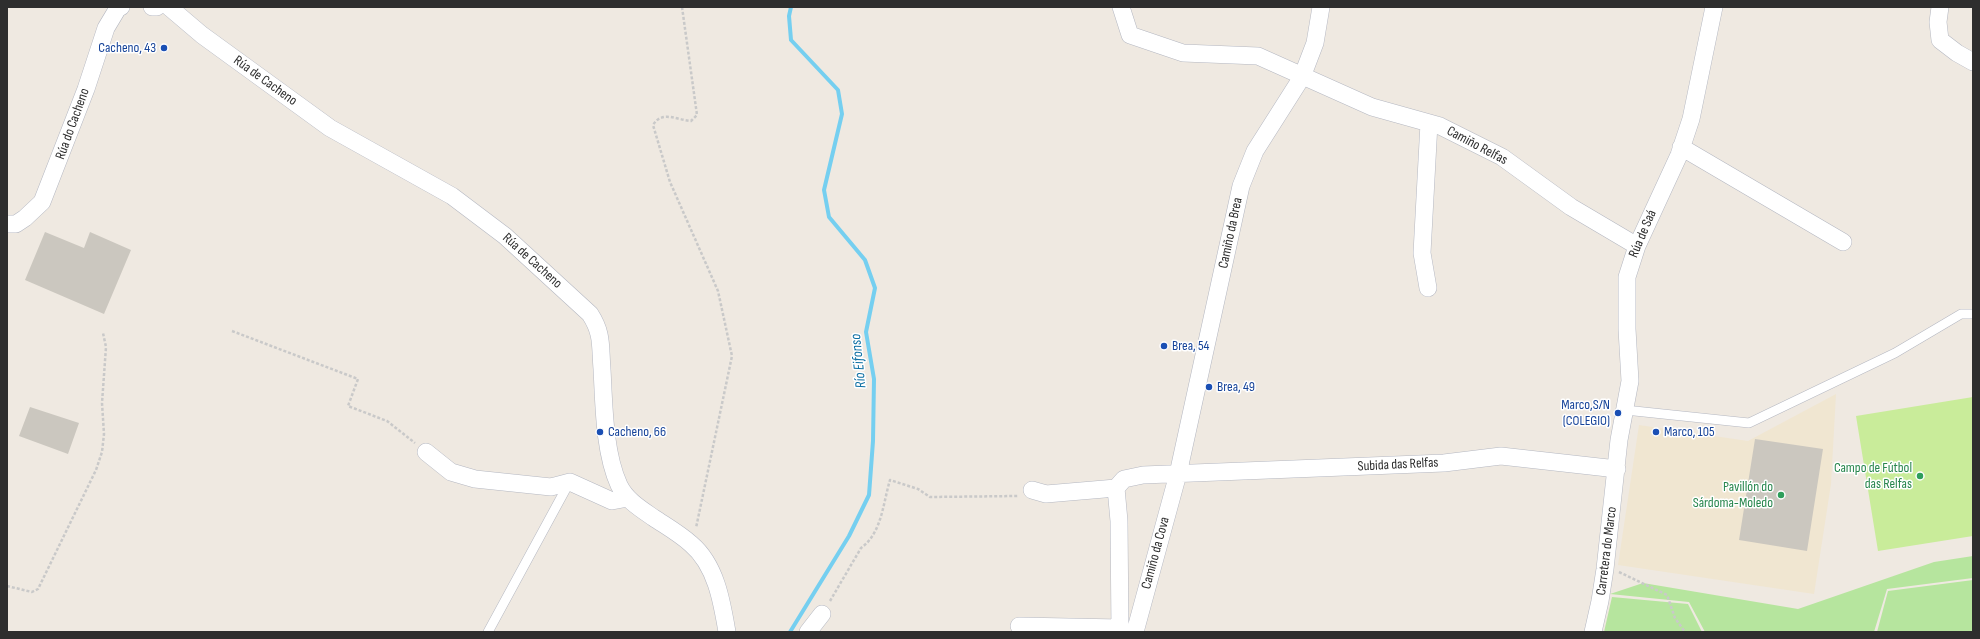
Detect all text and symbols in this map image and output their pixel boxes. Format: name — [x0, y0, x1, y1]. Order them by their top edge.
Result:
place label: Cacheno, 43 — [98, 40, 156, 56]
marker: Cacheno, 43 — [159, 43, 169, 53]
street label: Rúa de Cacheno — [230, 52, 300, 110]
street label: Rúa do Cacheno — [52, 86, 94, 162]
street label: Camiño Relfas — [1444, 123, 1510, 169]
street label: Camiño da Brea — [1215, 196, 1247, 270]
street label: Rúa de Saá — [1625, 208, 1661, 260]
street label: Rúa de Cacheno — [499, 230, 565, 292]
water label: Río Eifonso — [847, 333, 871, 389]
place label: Brea, 54 — [1172, 338, 1209, 354]
marker: Brea, 54 — [1159, 341, 1169, 351]
place label: Brea, 49 — [1217, 379, 1255, 395]
marker: Brea, 49 — [1204, 382, 1214, 392]
place label: Marco,S/N (COLEGIO) — [1561, 397, 1610, 430]
marker: Marco,S/N (COLEGIO) — [1613, 408, 1623, 418]
place label: Cacheno, 66 — [608, 424, 666, 440]
place label: Marco, 105 — [1664, 424, 1715, 440]
marker: Cacheno, 66 — [595, 427, 605, 437]
marker: Marco, 105 — [1651, 427, 1661, 437]
street label: Subida das Relfas — [1357, 454, 1439, 476]
place label: Campo de Fútbol das Relfas — [1834, 460, 1912, 492]
marker: Campo de Fútbol das Relfas — [1915, 471, 1925, 481]
place label: Pavillón do Sárdoma-Moledo — [1693, 479, 1773, 512]
marker: Pavillón do Sárdoma-Moledo — [1776, 490, 1786, 500]
street label: Carretera do Marco — [1593, 506, 1621, 596]
street label: Camiño da Cova — [1138, 515, 1174, 591]

